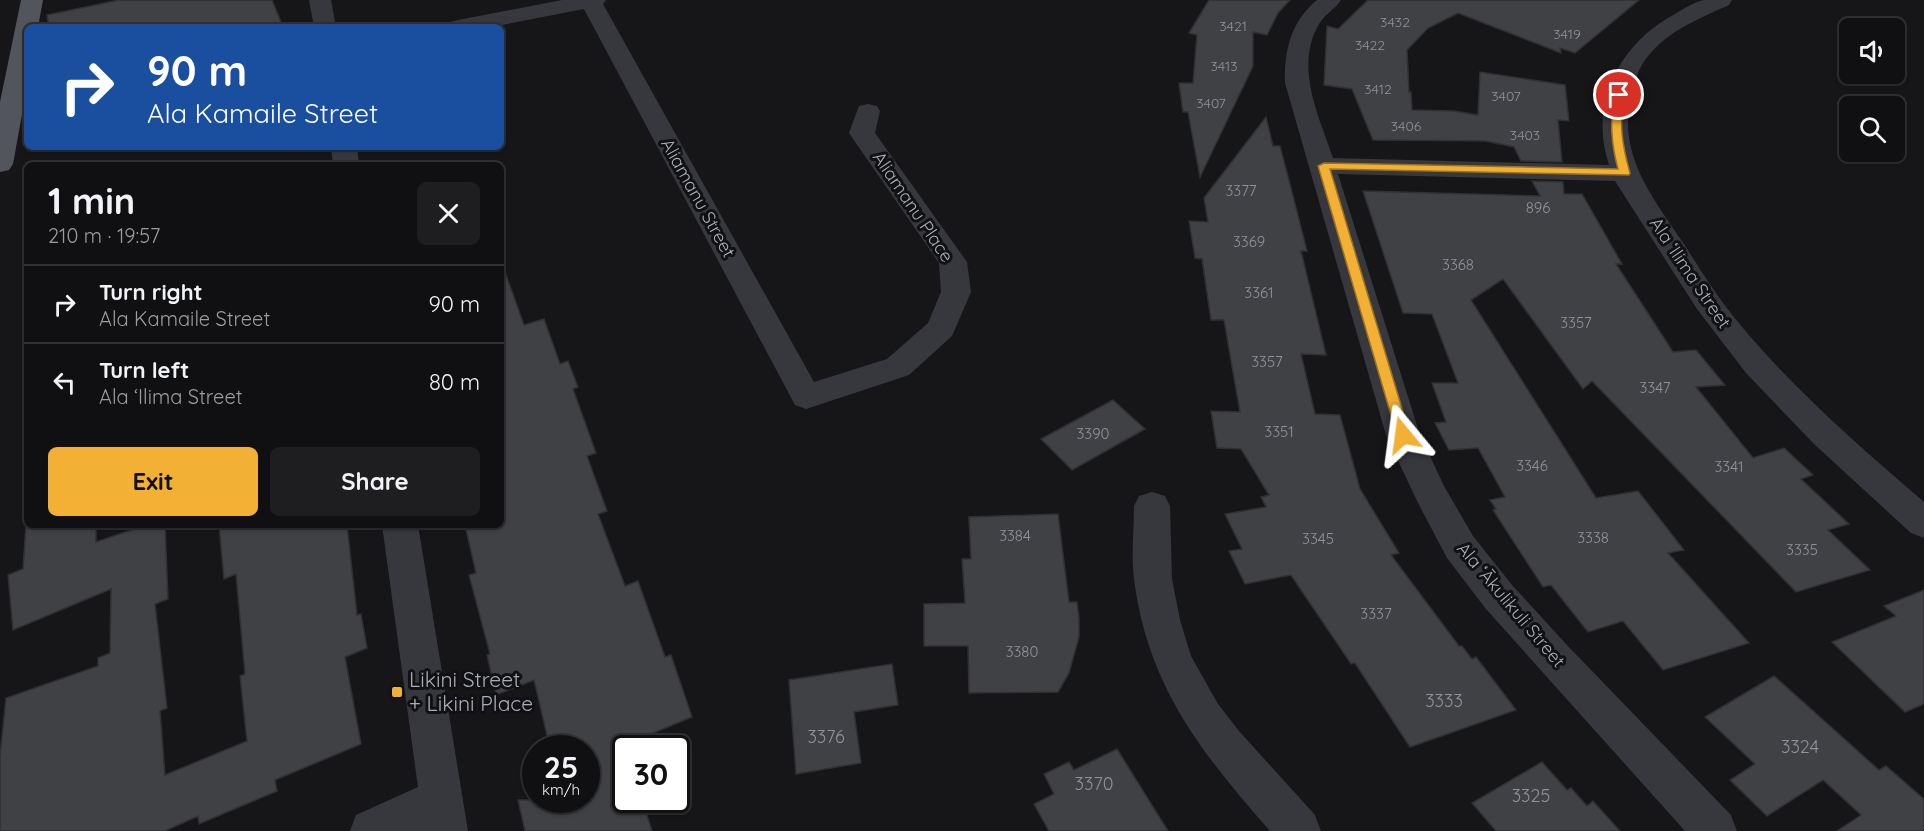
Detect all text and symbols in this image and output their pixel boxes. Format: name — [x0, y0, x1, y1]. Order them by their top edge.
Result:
house number: 3432 — [1380, 13, 1410, 31]
house number: 3421 — [1219, 17, 1247, 35]
map controls — [1839, 18, 1905, 162]
button: sound — [1839, 18, 1905, 84]
house number: 3419 — [1553, 25, 1581, 43]
house number: 3422 — [1355, 36, 1385, 54]
text: 90 m — [147, 44, 247, 97]
icon: right — [48, 48, 126, 126]
house number: 3413 — [1210, 57, 1238, 75]
pin — [1593, 69, 1644, 120]
icon: arrive — [1602, 78, 1635, 111]
house number: 3412 — [1364, 80, 1392, 98]
house number: 3407 — [1491, 87, 1521, 105]
house number: 3407 — [1196, 94, 1226, 112]
text: Ala Kamaile Street — [147, 96, 378, 130]
button: search — [1839, 96, 1905, 162]
house number: 3406 — [1391, 117, 1422, 135]
house number: 3403 — [1510, 126, 1540, 144]
street label: Aliamanu Street — [656, 134, 741, 261]
street label: Aliamanu Place — [868, 147, 959, 267]
text: 1 min — [48, 178, 135, 223]
house number: 3377 — [1225, 181, 1257, 200]
button: close — [417, 182, 480, 245]
house number: 896 — [1526, 198, 1550, 217]
street label: Ala ʻIlima Street — [1645, 213, 1736, 333]
text: 210 m · 19:57 — [48, 223, 160, 248]
house number: 3369 — [1233, 232, 1265, 251]
house number: 3368 — [1442, 255, 1474, 274]
text: Turn right — [99, 278, 203, 306]
house number: 3361 — [1244, 283, 1274, 302]
icon: right — [48, 288, 81, 321]
text: 90 m — [429, 290, 480, 318]
text: Ala Kamaile Street — [99, 306, 270, 331]
house number: 3357 — [1560, 313, 1592, 332]
house number: 3357 — [1251, 352, 1283, 371]
text: Turn left — [99, 356, 189, 384]
icon: left — [48, 366, 81, 399]
text: 80 m — [429, 368, 480, 396]
house number: 3347 — [1640, 378, 1671, 397]
text: Ala ʻIlima Street — [99, 384, 242, 409]
position arrow — [1371, 403, 1435, 467]
house number: 3351 — [1264, 422, 1294, 441]
house number: 3390 — [1076, 424, 1110, 443]
button: Exit — [48, 447, 258, 516]
button: Share — [270, 447, 480, 516]
house number: 3346 — [1516, 456, 1548, 475]
house number: 3341 — [1714, 457, 1744, 476]
house number: 3384 — [999, 526, 1031, 545]
house number: 3338 — [1577, 528, 1609, 547]
house number: 3345 — [1302, 529, 1334, 548]
street label: Ala ʻĀkulikuli Street — [1452, 537, 1570, 672]
house number: 3335 — [1786, 540, 1818, 559]
house number: 3337 — [1360, 604, 1392, 623]
house number: 3380 — [1006, 642, 1038, 661]
place label: Likini Street + Likini Place — [409, 666, 533, 716]
marker: Likini Street + Likini Place — [390, 685, 404, 699]
house number: 3333 — [1425, 689, 1463, 712]
house number: 3376 — [807, 725, 845, 748]
speed limit sign: 30 — [612, 735, 690, 813]
house number: 3324 — [1781, 735, 1819, 758]
text: 25 — [544, 748, 578, 786]
house number: 3370 — [1075, 772, 1113, 795]
text: km/h — [542, 780, 580, 799]
house number: 3325 — [1512, 784, 1550, 807]

